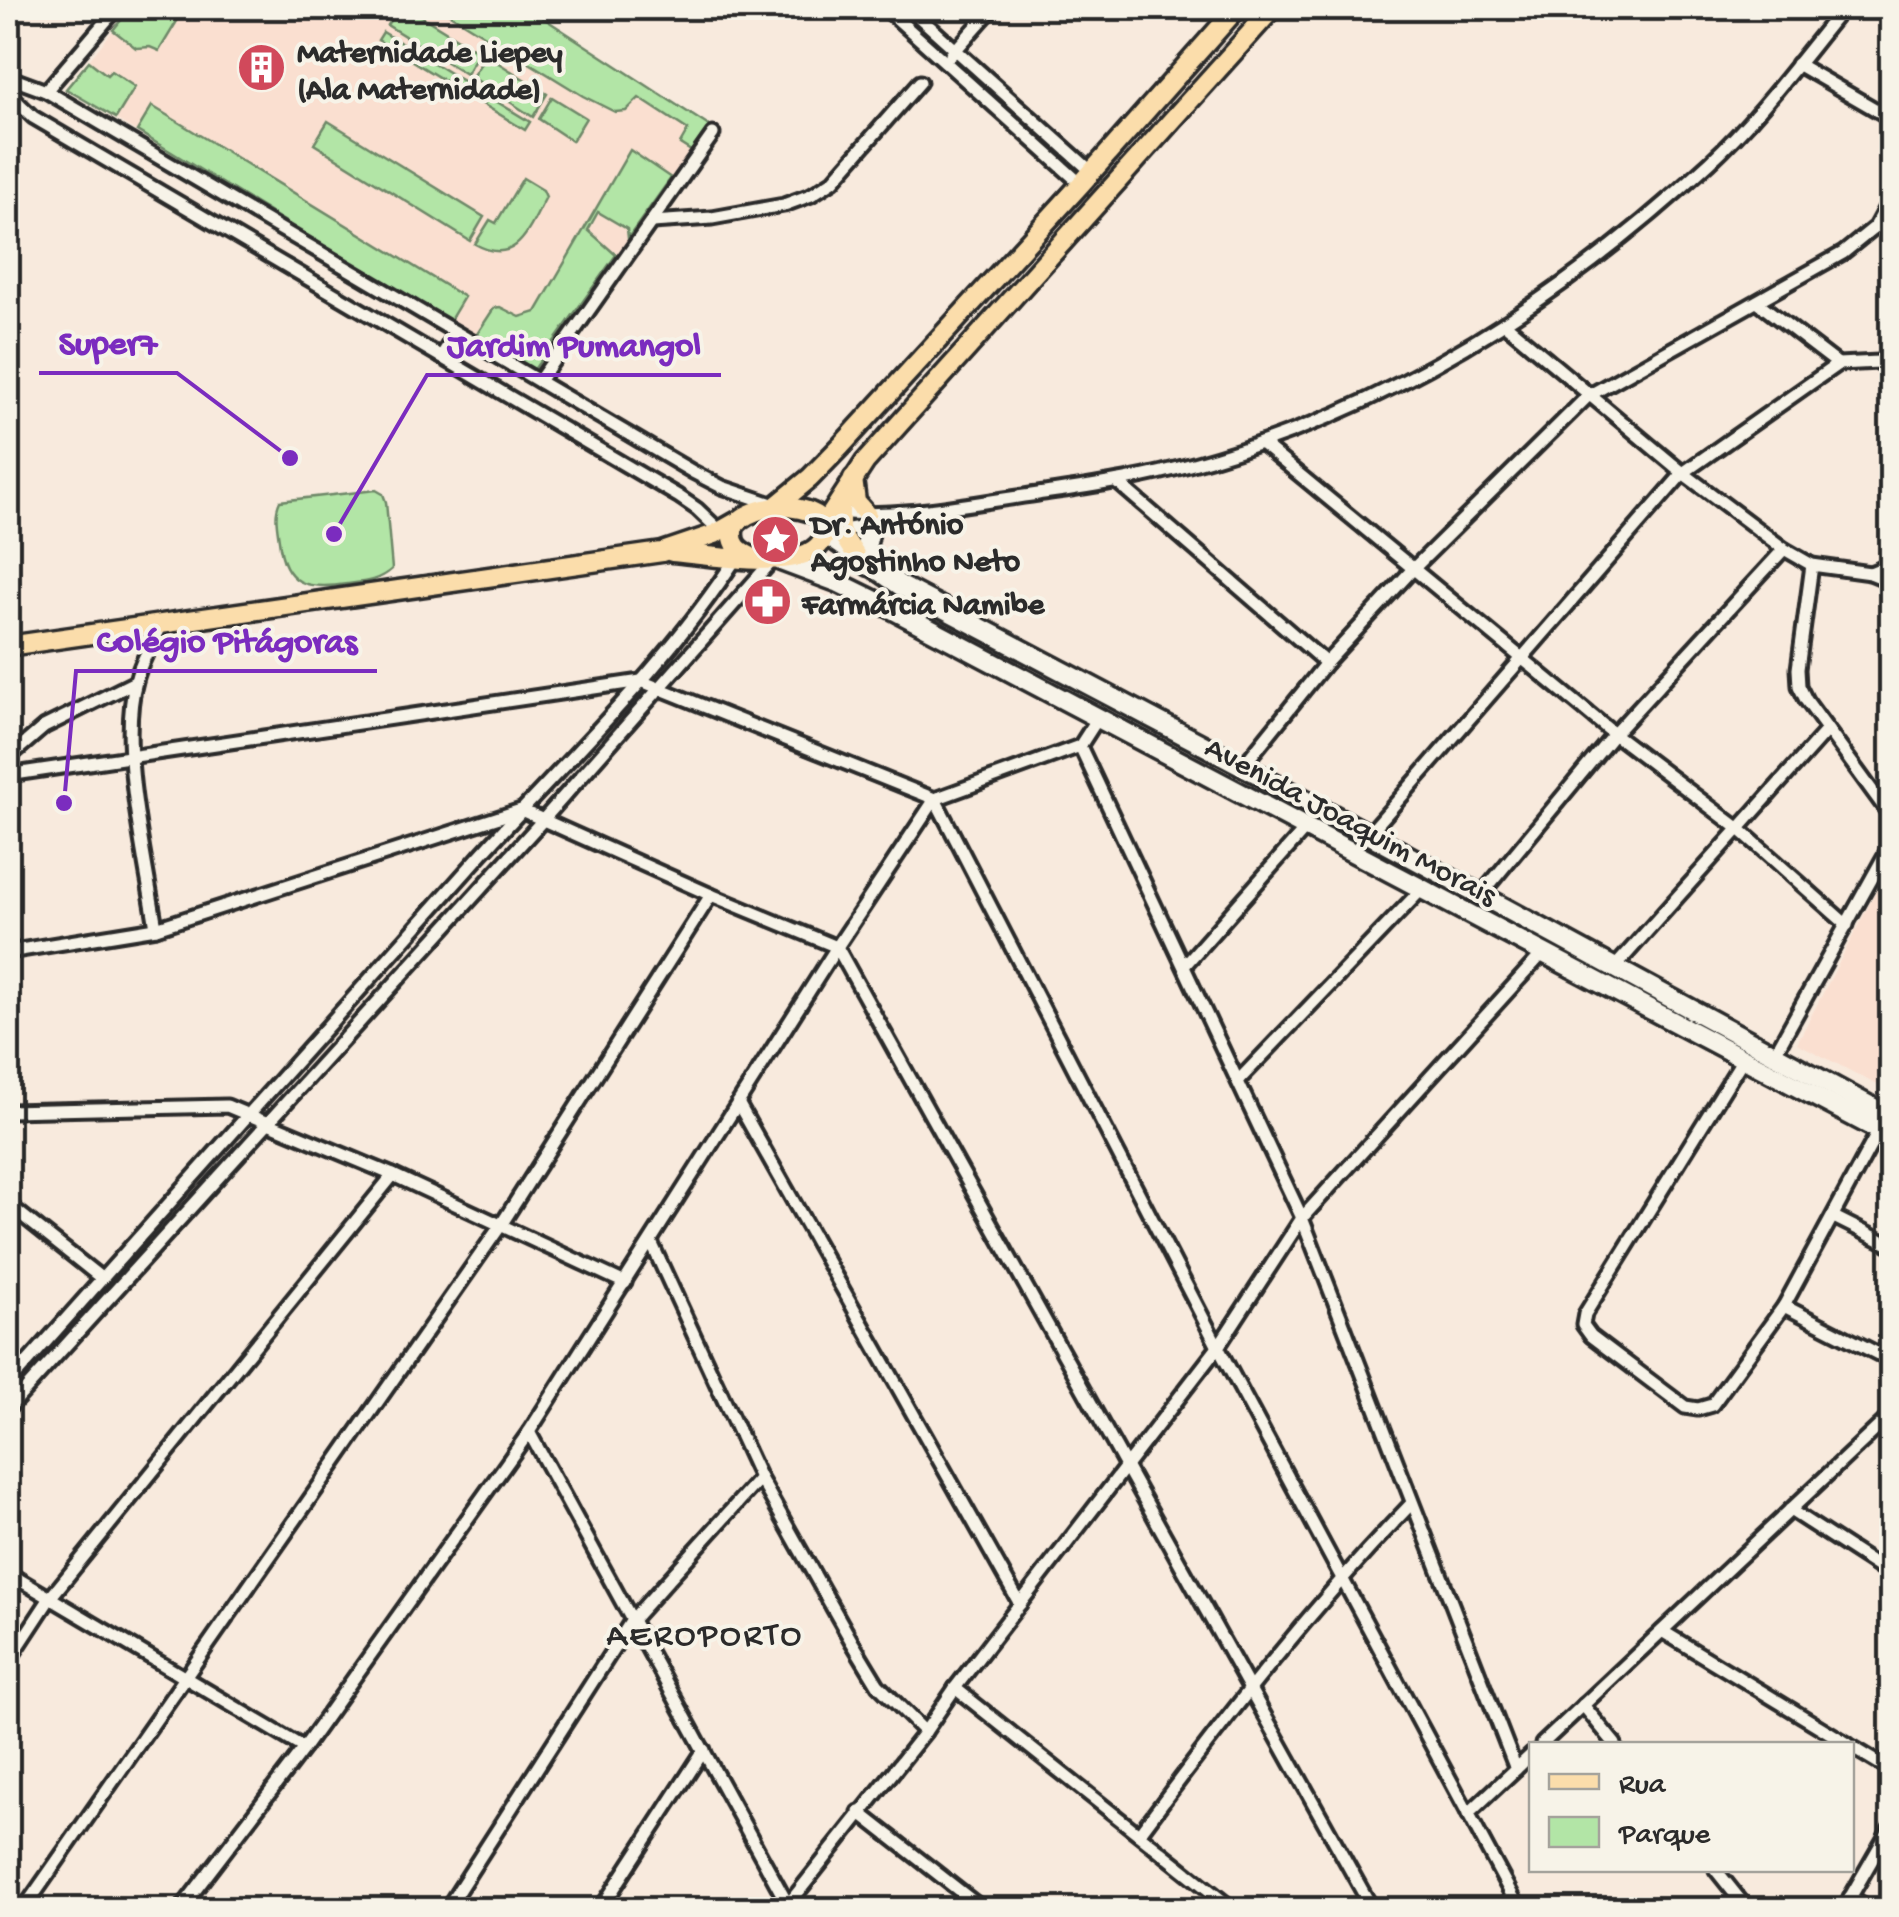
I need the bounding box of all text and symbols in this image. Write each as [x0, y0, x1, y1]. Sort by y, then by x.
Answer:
place label: Maternidade Liepey (Ala Maternidade) [297, 36, 563, 111]
building icon: Maternidade Liepey (Ala Maternidade) [236, 42, 288, 94]
callout: Super7 [39, 308, 177, 373]
callout: Jardim Pumangol [427, 310, 721, 375]
text: Super7 [59, 326, 159, 367]
text: Jardim Pumangol [446, 328, 701, 369]
place label: Dr. António Agostinho Neto [808, 508, 1021, 583]
place icon: Dr. António Agostinho Neto [750, 514, 802, 566]
pharmacy icon: Farmárcia Namibe [741, 576, 793, 628]
place label: Farmárcia Namibe [801, 588, 1046, 626]
callout: Colégio Pitágoras [76, 606, 377, 671]
text: Colégio Pitágoras [97, 624, 359, 665]
street label: Avenida Joaquim Morais [1197, 730, 1503, 917]
district label: AEROPORTO [606, 1617, 804, 1658]
legend [1529, 1742, 1854, 1872]
text: Rua [1619, 1769, 1667, 1804]
text: Parque [1618, 1819, 1711, 1854]

